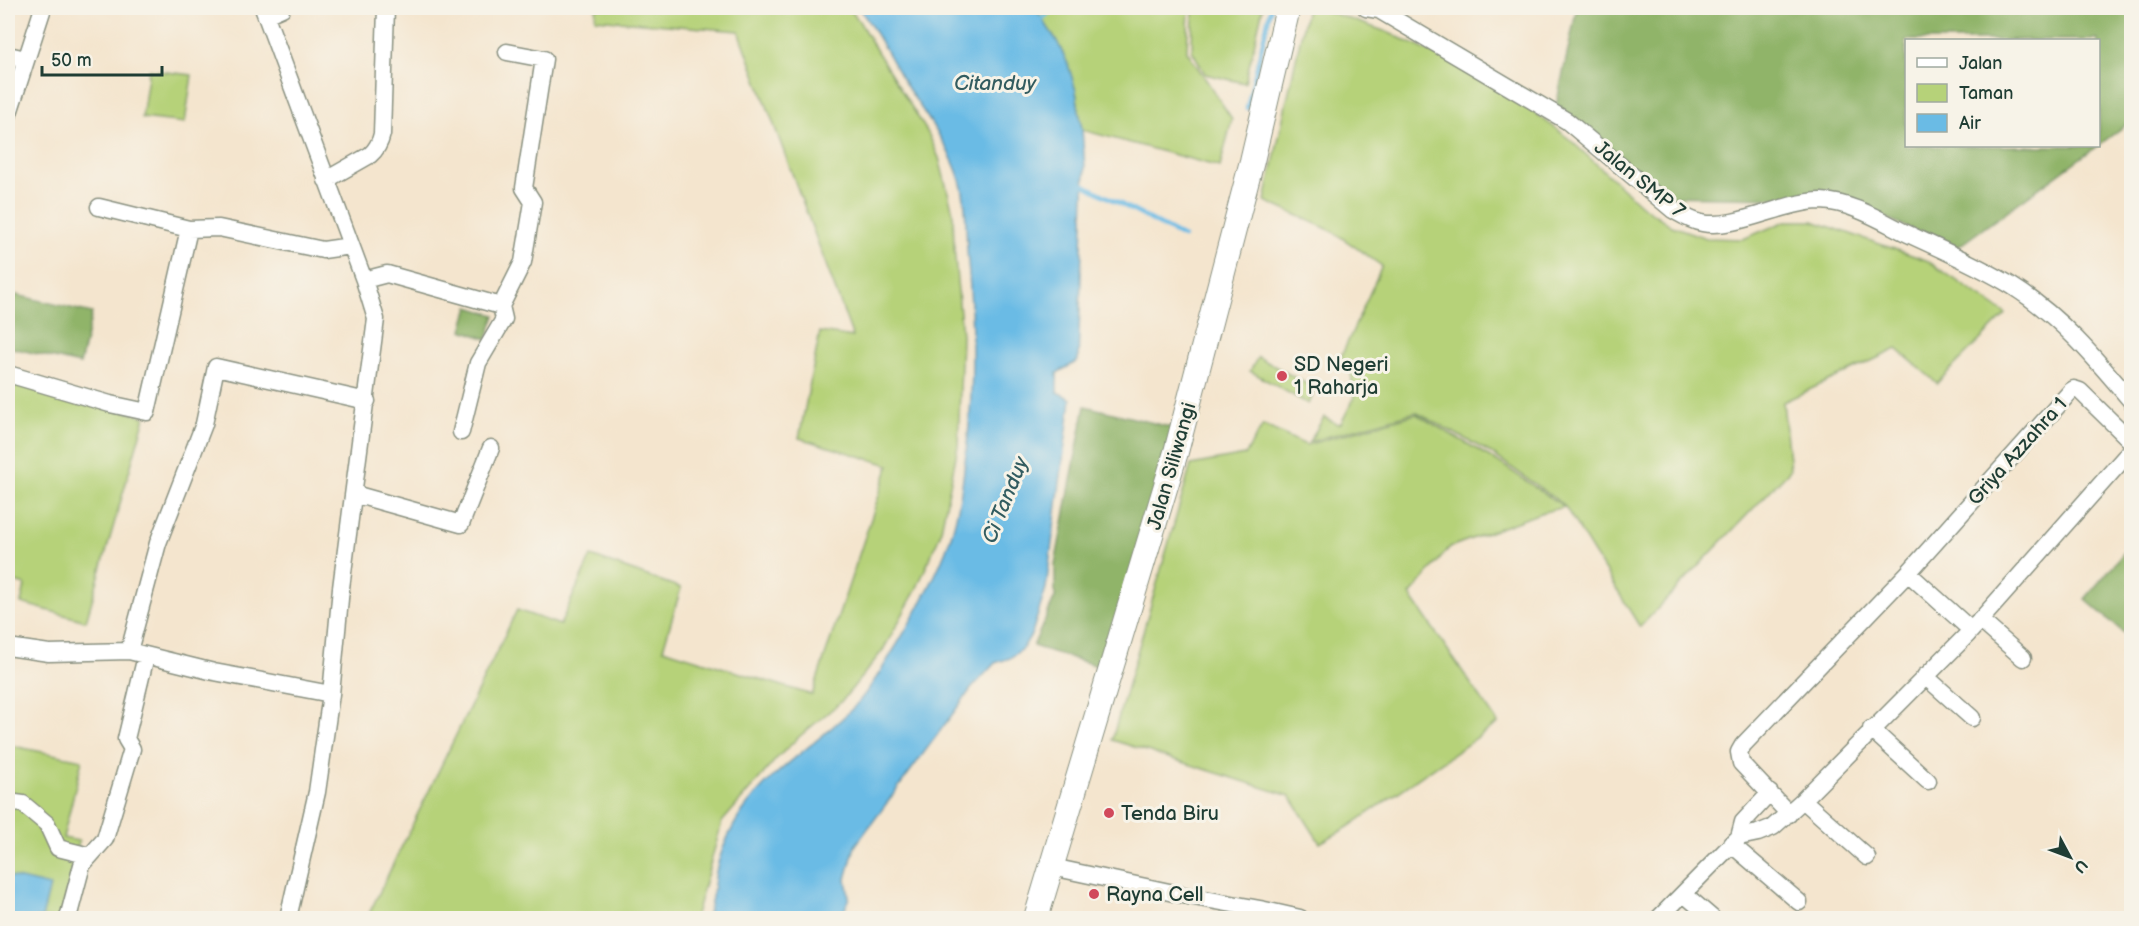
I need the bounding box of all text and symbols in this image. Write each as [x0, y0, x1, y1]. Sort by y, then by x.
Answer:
scale bar [42, 39, 162, 77]
legend [1905, 39, 2100, 147]
text: 50 m [51, 50, 92, 71]
text: Jalan [1959, 53, 2002, 74]
water label: Citanduy [954, 71, 1037, 96]
text: Taman [1959, 83, 2013, 104]
text: Air [1959, 113, 1981, 134]
street label: Jalan SMP 7 [1589, 136, 1690, 224]
place label: SD Negeri 1 Raharja [1294, 353, 1388, 400]
marker: SD Negeri 1 Raharja [1275, 369, 1289, 383]
street label: Griya Azzahra 1 [1963, 393, 2072, 511]
street label: Jalan Siliwangi [1142, 400, 1202, 533]
water label: Ci Tanduy [977, 453, 1034, 547]
place label: Tenda Biru [1121, 802, 1219, 826]
marker: Tenda Biru [1102, 806, 1116, 820]
north arrow [2040, 827, 2100, 887]
text: U [2069, 855, 2091, 876]
place label: Rayna Cell [1106, 883, 1204, 907]
marker: Rayna Cell [1087, 887, 1101, 901]

